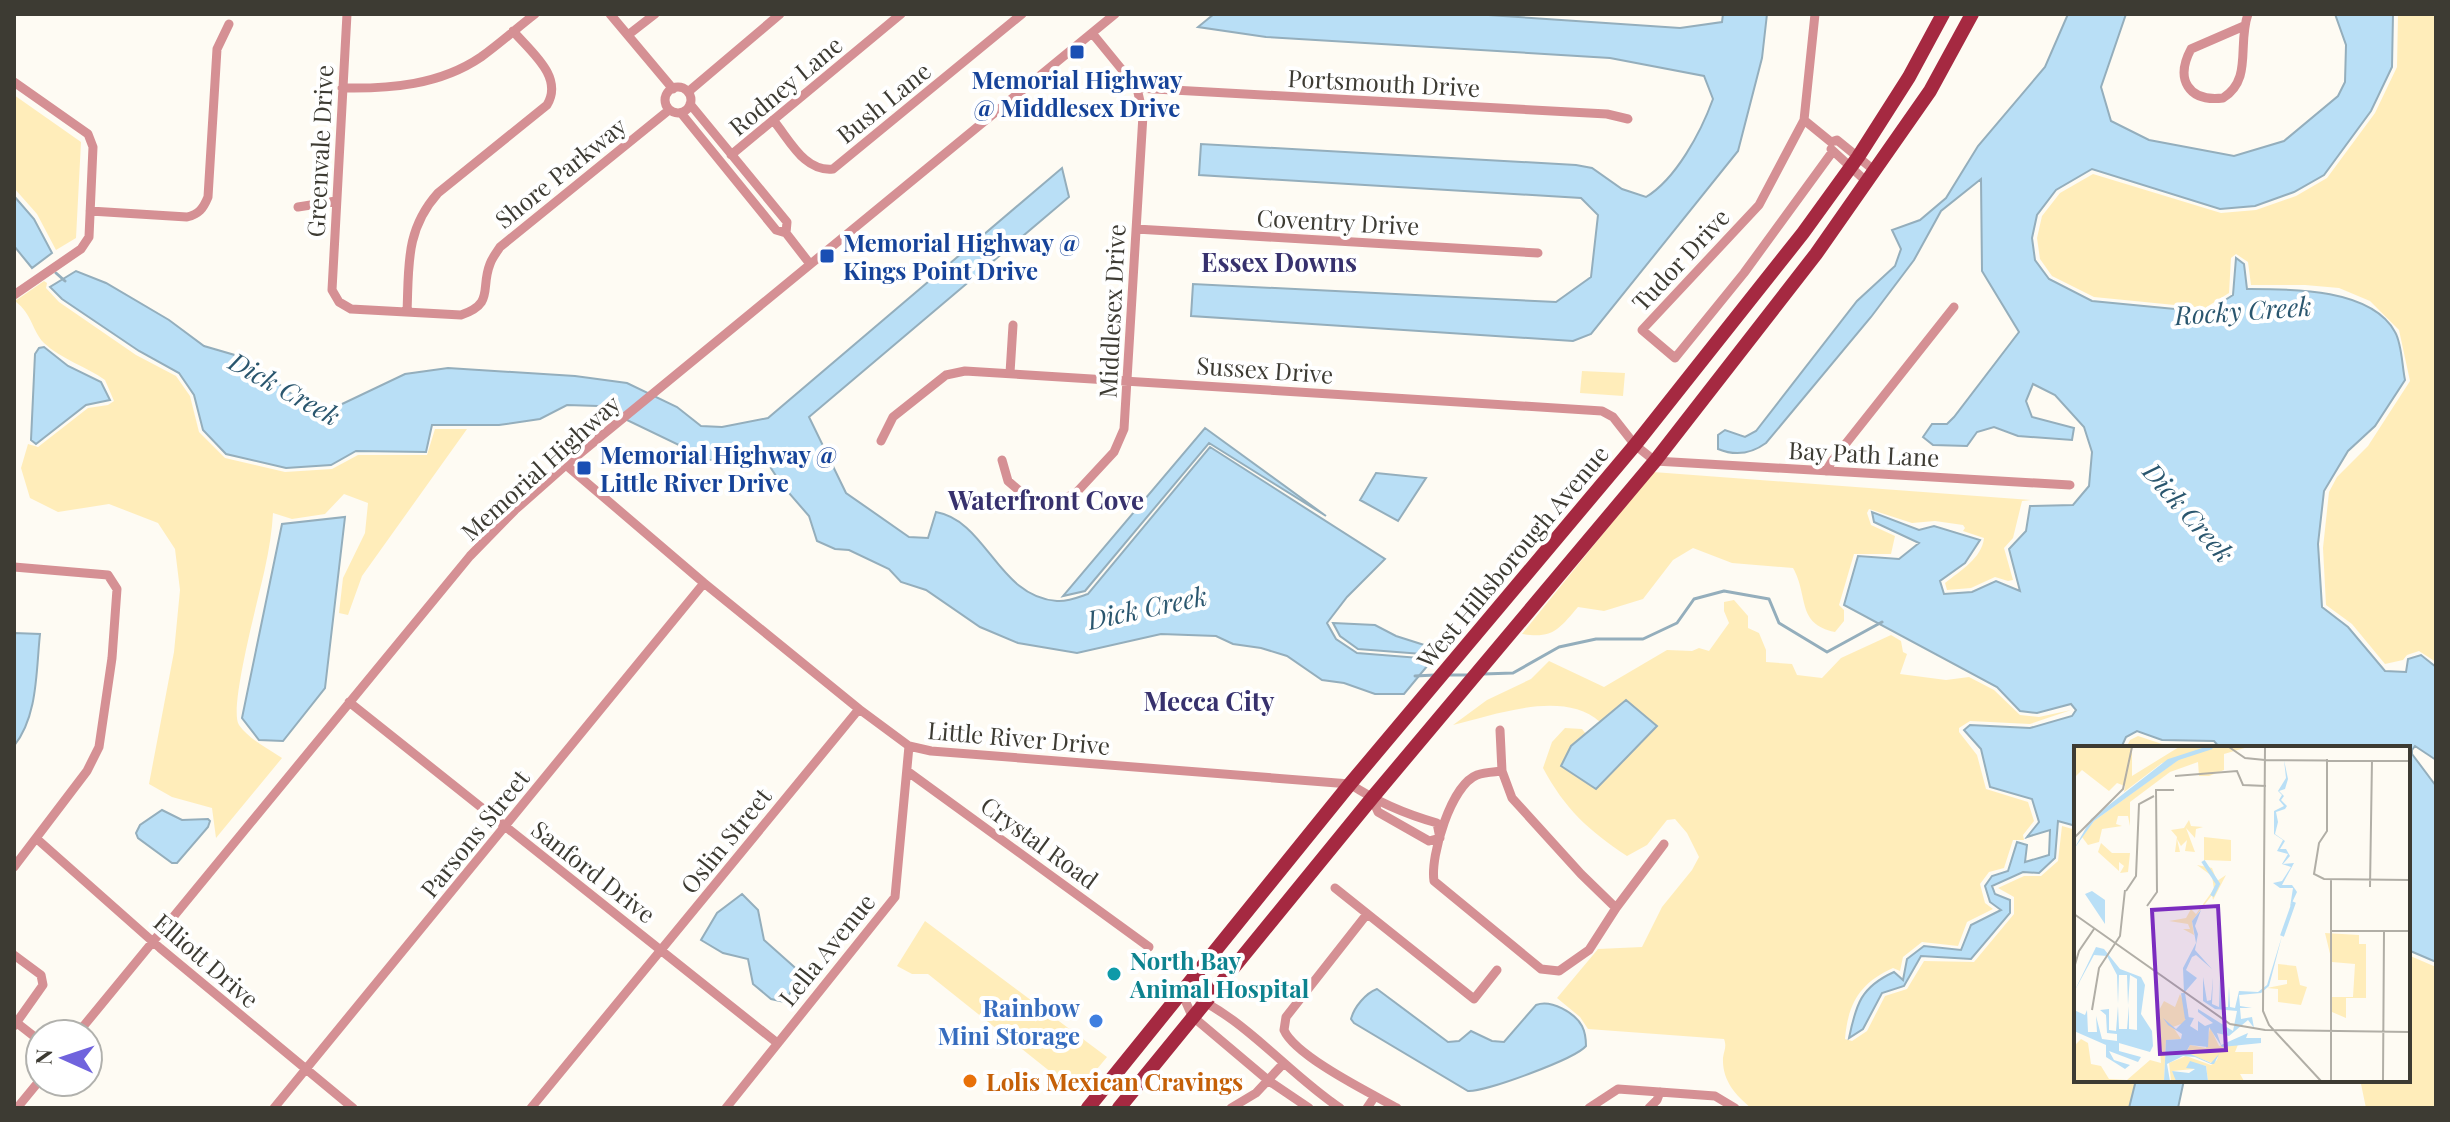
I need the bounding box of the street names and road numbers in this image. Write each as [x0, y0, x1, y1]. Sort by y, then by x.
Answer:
street label: Rodney Lane [722, 28, 848, 142]
street label: Bush Lane [829, 54, 937, 150]
street label: Portsmouth Drive [1287, 61, 1481, 103]
street label: Greenvale Drive [299, 64, 339, 238]
street label: Shore Parkway [488, 109, 632, 235]
street label: Coventry Drive [1256, 201, 1420, 241]
street label: Tudor Drive [1624, 201, 1736, 317]
street label: Middlesex Drive [1090, 223, 1132, 399]
street label: Sussex Drive [1196, 348, 1334, 390]
street label: Memorial Highway [454, 387, 626, 547]
street label: Bay Path Lane [1788, 433, 1940, 473]
street label: West Hillsborough Avenue [1409, 438, 1615, 675]
street label: Little River Drive [926, 713, 1112, 761]
street label: Parsons Street [413, 762, 536, 904]
street label: Oslin Street [673, 780, 778, 899]
street label: Crystal Road [975, 789, 1105, 895]
street label: Sanford Drive [526, 813, 662, 929]
street label: Lella Avenue [771, 886, 881, 1012]
street label: Elliott Drive [148, 906, 266, 1014]

